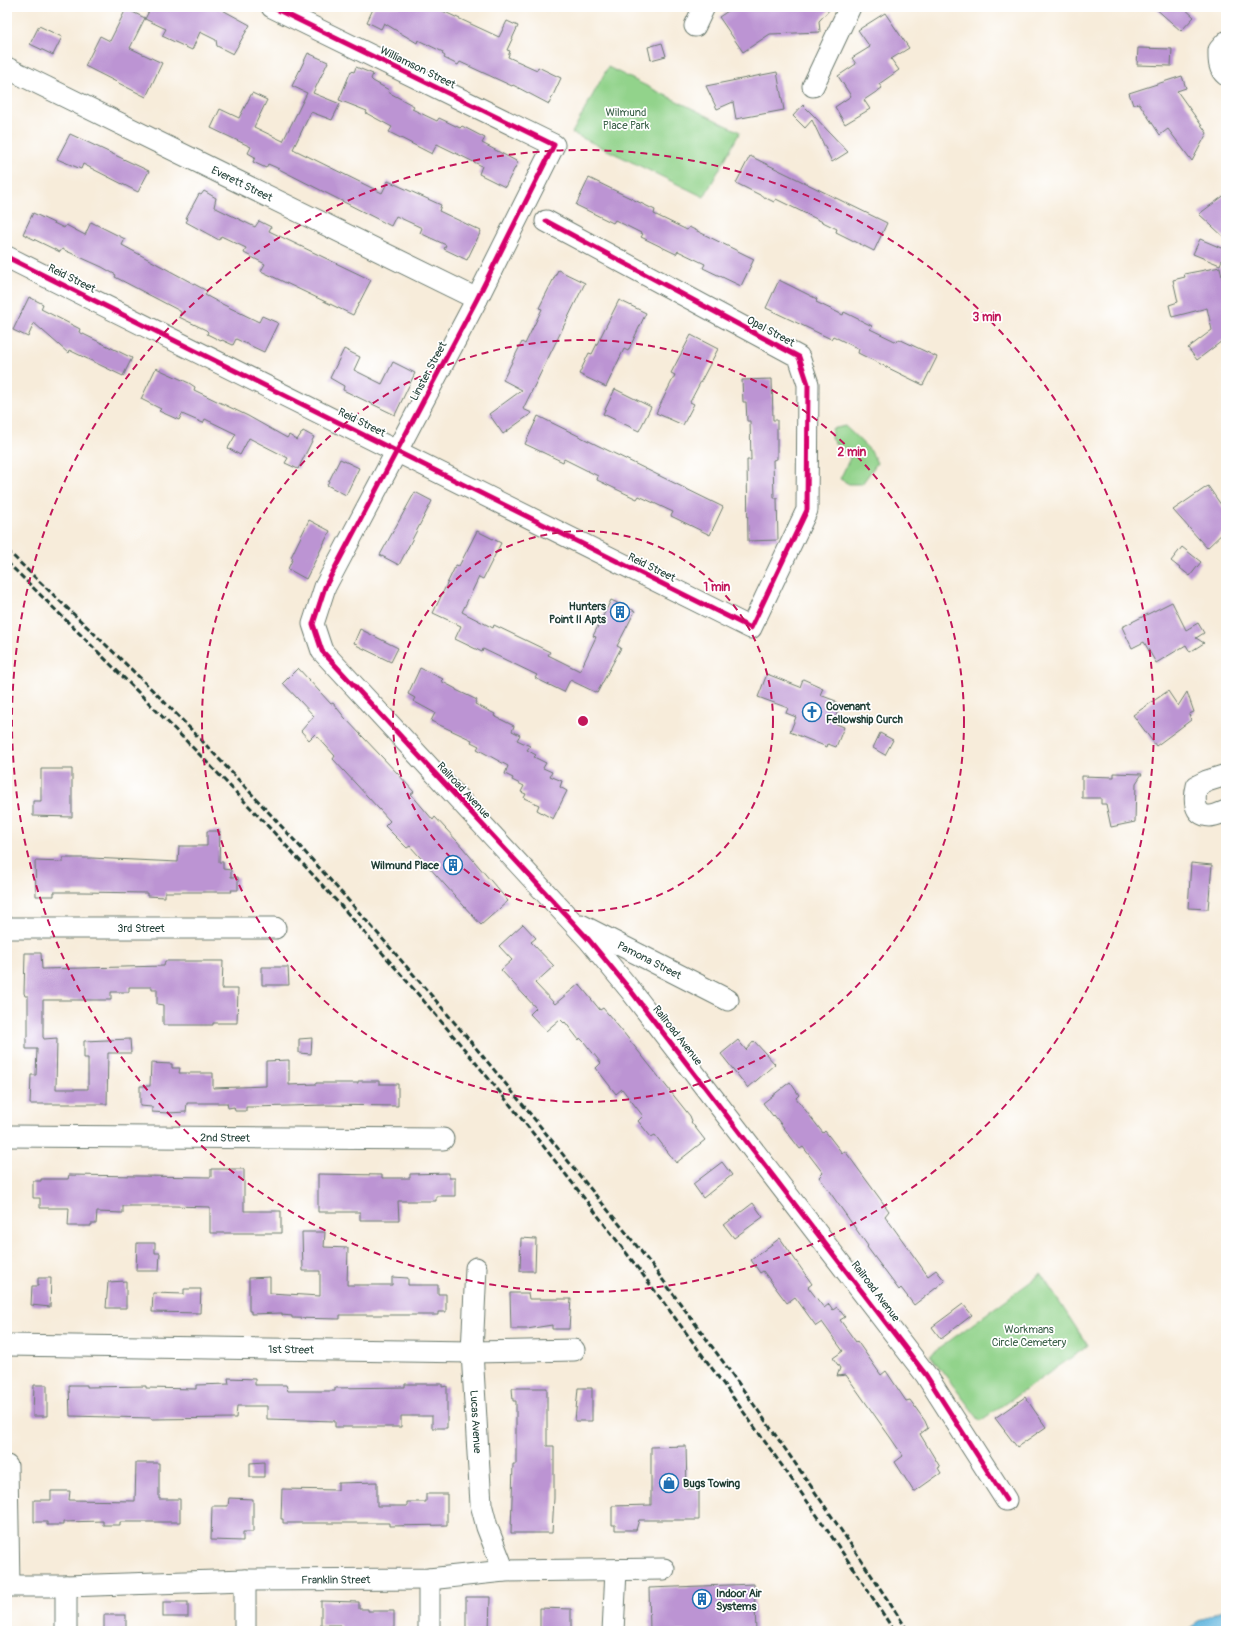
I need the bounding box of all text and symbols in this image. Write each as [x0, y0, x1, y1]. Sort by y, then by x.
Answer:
street label: Williamson Street [378, 44, 458, 92]
park label: Wilmund Place Park [603, 106, 650, 132]
street label: Everett Street [209, 164, 275, 205]
street label: Reid Street [46, 261, 98, 296]
text: 3 min [973, 310, 1002, 325]
street label: Opal Street [745, 313, 797, 350]
street label: Linster Street [407, 339, 450, 403]
street label: Reid Street [336, 405, 388, 440]
text: 2 min [838, 445, 867, 460]
street label: Reid Street [626, 550, 678, 585]
text: 1 min [704, 580, 731, 595]
place label: Hunters Point II Apts [549, 600, 606, 626]
building icon: Hunters Point II Apts [609, 601, 631, 623]
place label: Covenant Fellowship Curch [826, 700, 903, 726]
church icon: Covenant Fellowship Curch [801, 701, 823, 723]
centre of rings [576, 714, 590, 728]
street label: Railroad Avenue [434, 759, 493, 822]
building icon: Wilmund Place [442, 854, 464, 876]
place label: Wilmund Place [371, 859, 440, 872]
street label: 3rd Street [117, 922, 165, 935]
street label: Pamona Street [615, 939, 684, 982]
street label: Railroad Avenue [650, 1003, 705, 1068]
street label: 2nd Street [200, 1131, 251, 1145]
street label: Railroad Avenue [849, 1258, 903, 1325]
park label: Workmans Circle Cemetery [992, 1323, 1067, 1349]
street label: 1st Street [268, 1343, 315, 1357]
street label: Lucas Avenue [467, 1390, 484, 1455]
shop icon: Bugs Towing [658, 1472, 680, 1494]
place label: Bugs Towing [683, 1477, 741, 1490]
street label: Franklin Street [301, 1573, 371, 1587]
place label: Indoor Air Systems [716, 1587, 763, 1613]
building icon: Indoor Air Systems [691, 1588, 713, 1610]

